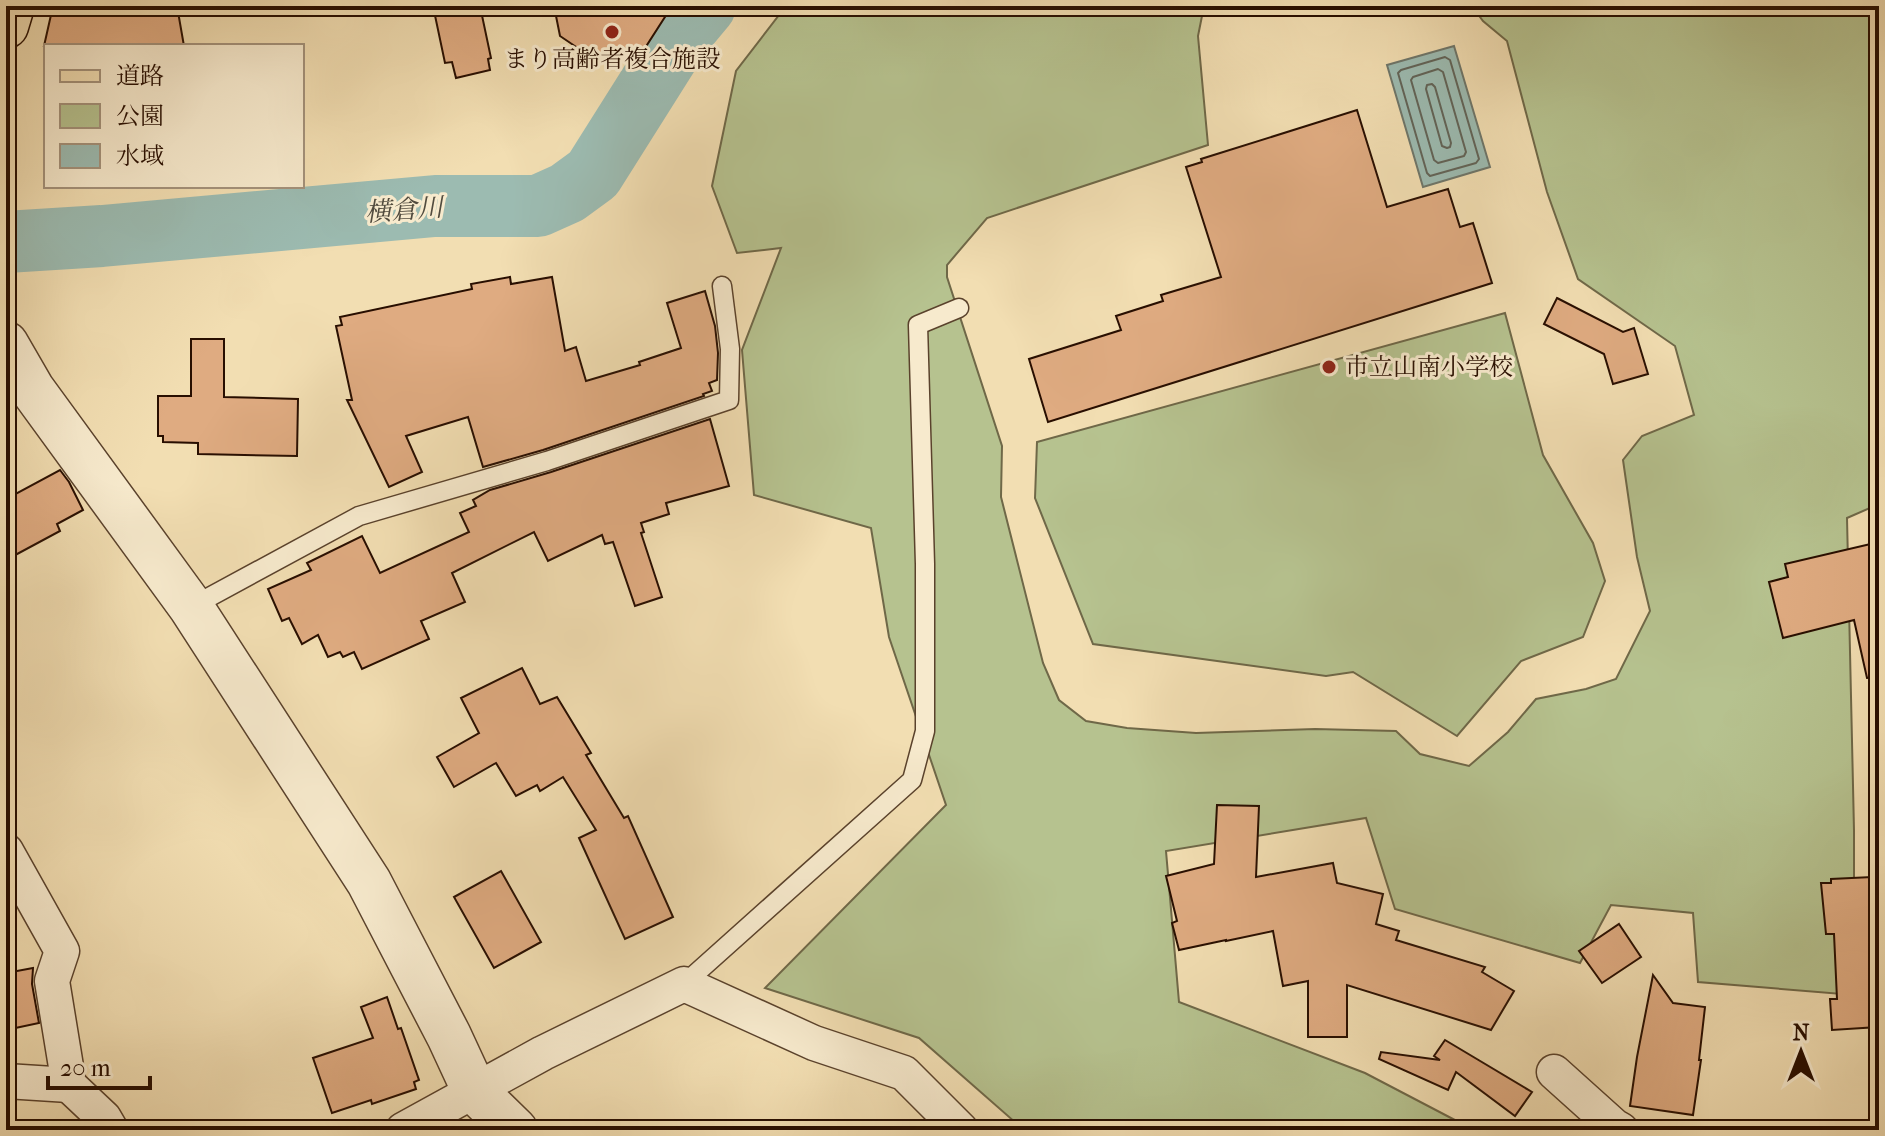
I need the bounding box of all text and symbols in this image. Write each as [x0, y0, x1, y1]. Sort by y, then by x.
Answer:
marker: まり高齢者複合施設 [603, 23, 621, 41]
legend [44, 44, 304, 188]
place label: まり高齢者複合施設 [504, 45, 720, 73]
text: 道路 [116, 62, 164, 90]
text: 公園 [116, 102, 164, 130]
text: 水域 [116, 142, 164, 170]
water label: 横倉川 [364, 192, 447, 228]
place label: 市立山南小学校 [1345, 353, 1513, 381]
marker: 市立山南小学校 [1320, 358, 1338, 376]
north arrow [1761, 1012, 1841, 1092]
text: N [1793, 1020, 1810, 1046]
scale bar [48, 1040, 150, 1090]
text: 20 m [60, 1054, 111, 1082]

